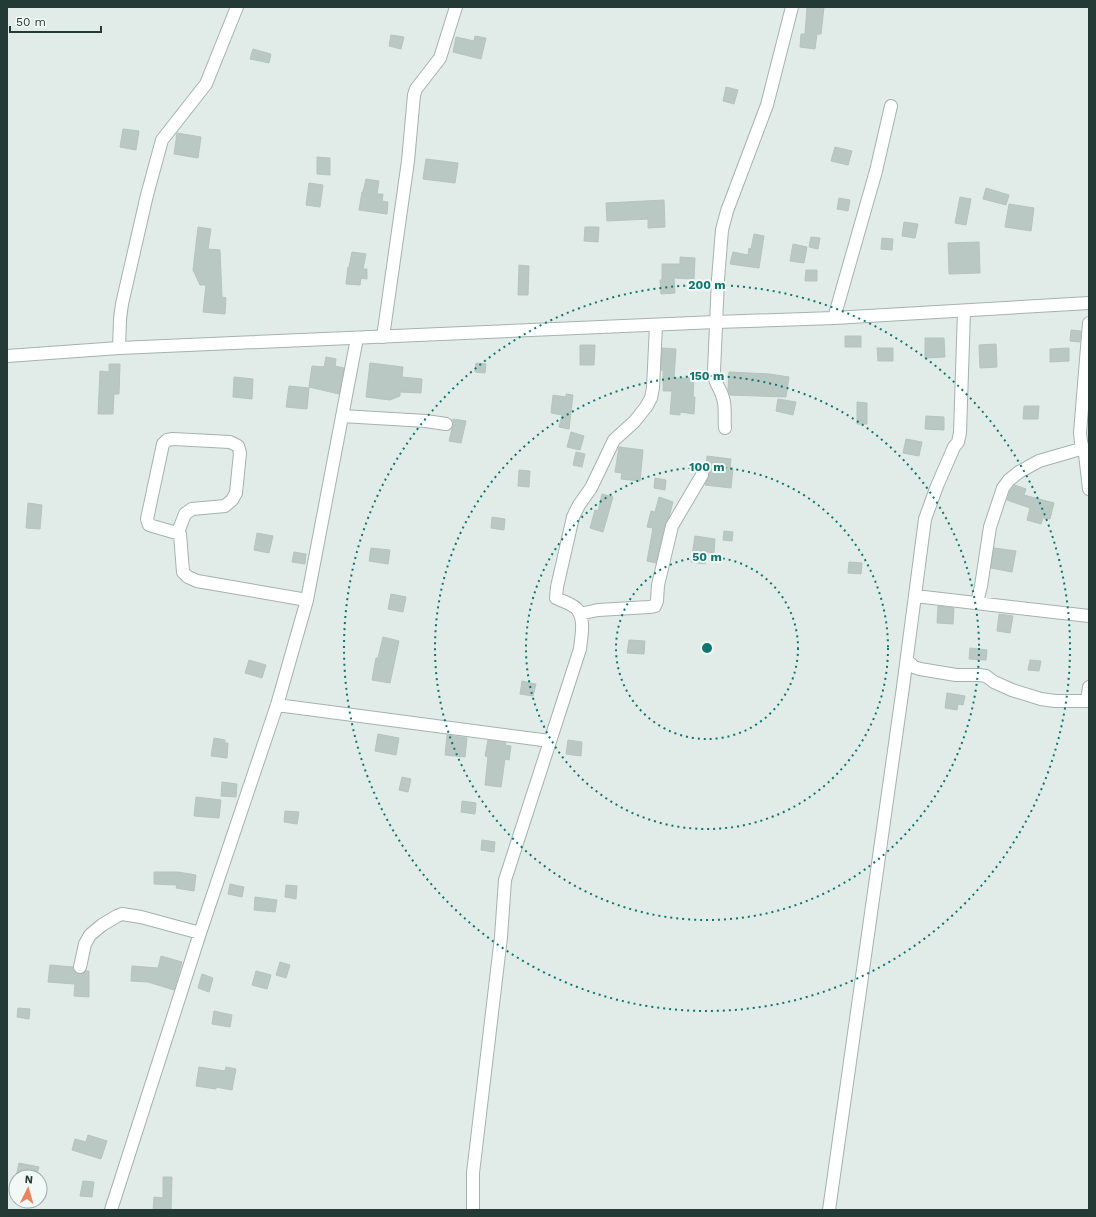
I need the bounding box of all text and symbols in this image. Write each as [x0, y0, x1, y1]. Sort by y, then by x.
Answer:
scale bar [10, 8, 101, 34]
text: 50 m [16, 15, 46, 29]
text: 200 m [688, 278, 726, 292]
text: 150 m [690, 369, 724, 383]
text: 100 m [689, 460, 725, 474]
text: 50 m [692, 550, 722, 564]
centre of rings [700, 641, 714, 655]
north arrow [8, 1169, 48, 1209]
text: N [24, 1173, 33, 1186]

